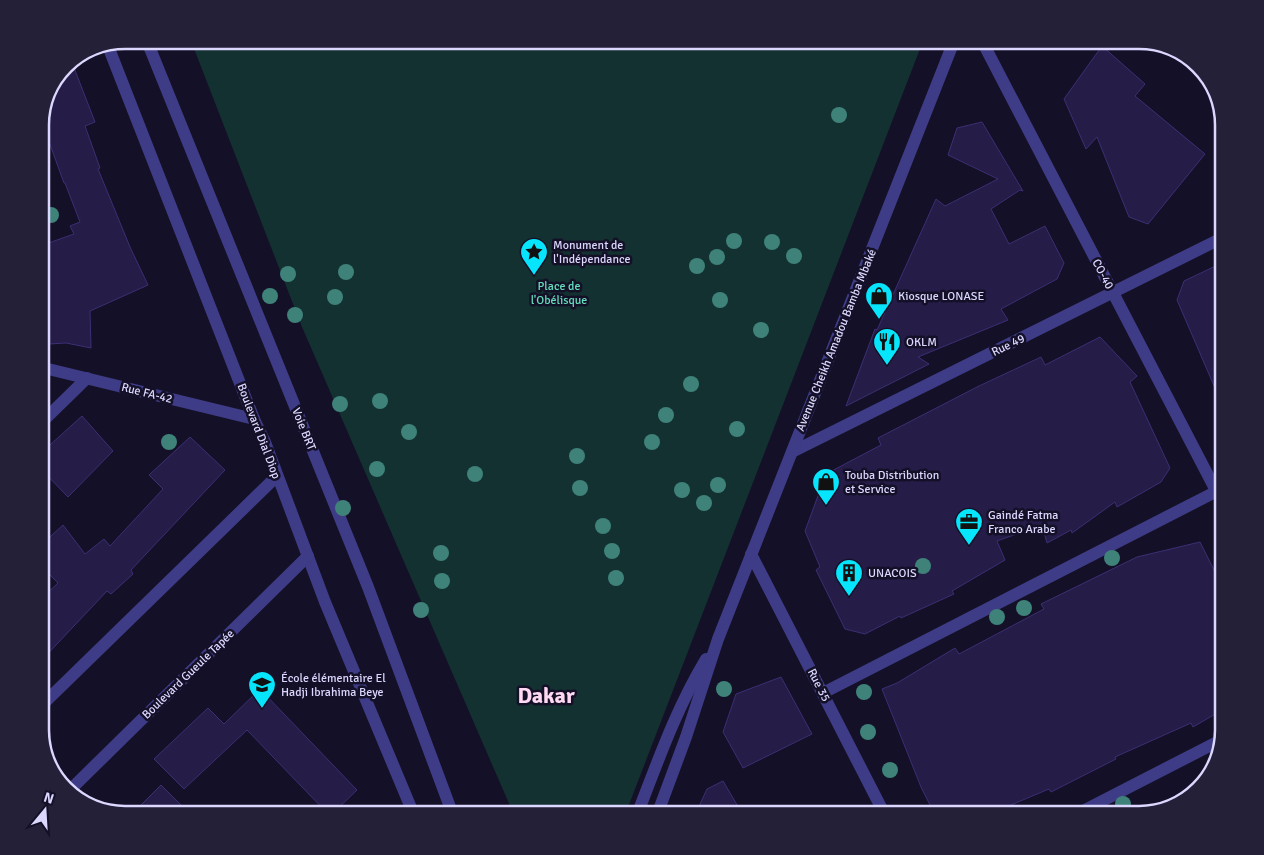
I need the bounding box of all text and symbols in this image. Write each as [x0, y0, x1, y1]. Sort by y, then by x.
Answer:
place icon: Monument de l'Indépendance [519, 237, 549, 276]
place label: Monument de l'Indépendance [553, 238, 631, 267]
street label: Avenue Cheikh Amadou Bamba Mbaké [793, 247, 880, 433]
street label: CO-40 [1088, 256, 1117, 292]
park label: Place de l'Obélisque [531, 279, 587, 308]
shop icon: Kiosque LONASE [864, 281, 894, 320]
place label: Kiosque LONASE [898, 289, 984, 304]
restaurant icon: OKLM [872, 327, 902, 366]
street label: Rue 49 [989, 331, 1027, 360]
place label: OKLM [906, 335, 937, 350]
street label: Rue FA-42 [120, 380, 174, 407]
street label: Boulevard Dial Diop [233, 381, 284, 481]
street label: Voie BRT [288, 406, 319, 453]
shop icon: Touba Distribution et Service [811, 467, 841, 506]
place label: Touba Distribution et Service [845, 468, 939, 497]
office icon: Gaindé Fatma Franco Arabe [954, 507, 984, 546]
place label: Gaindé Fatma Franco Arabe [988, 508, 1058, 537]
building icon: UNACOIS [834, 558, 864, 597]
place label: UNACOIS [868, 566, 917, 581]
street label: Boulevard Gueule Tapée [139, 626, 238, 722]
street label: Rue 35 [804, 666, 833, 704]
school or university icon: École élémentaire El Hadji Ibrahima Beye [247, 670, 277, 709]
place label: École élémentaire El Hadji Ibrahima Beye [281, 671, 386, 700]
district label: Dakar [517, 682, 575, 709]
north arrow [20, 785, 70, 835]
text: N [42, 789, 56, 808]

